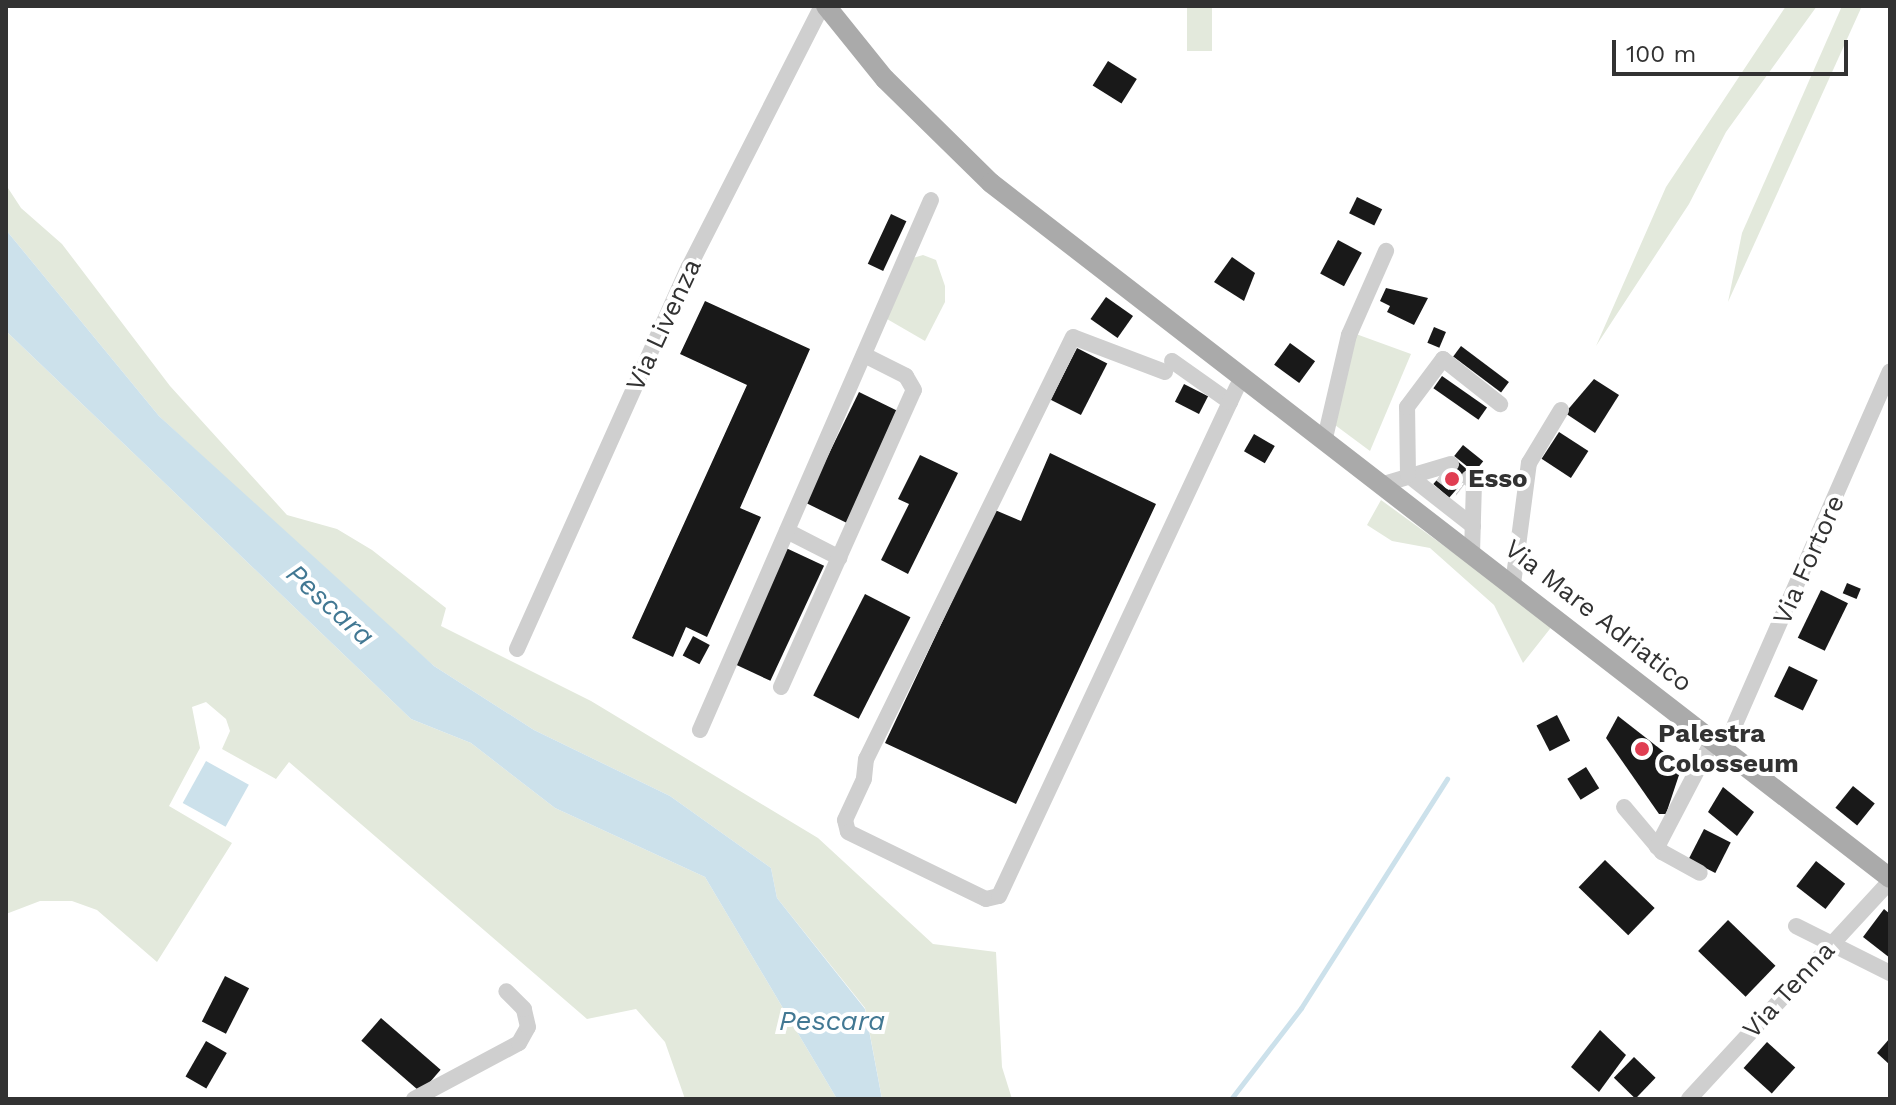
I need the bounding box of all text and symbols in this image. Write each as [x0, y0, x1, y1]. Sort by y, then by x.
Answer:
scale bar [1616, 24, 1852, 74]
text: 100 m [1626, 40, 1696, 68]
street label: Via Livenza [620, 254, 708, 396]
place label: Esso [1468, 463, 1528, 495]
marker: Esso [1443, 470, 1461, 488]
street label: Via Fortore [1767, 490, 1851, 630]
street label: Via Mare Adriatico [1497, 533, 1699, 699]
water label: Pescara [279, 557, 381, 653]
place label: Palestra Colosseum [1658, 718, 1799, 780]
marker: Palestra Colosseum [1633, 740, 1651, 758]
street label: Via Tenna [1736, 935, 1842, 1045]
water label: Pescara [779, 1004, 885, 1038]

